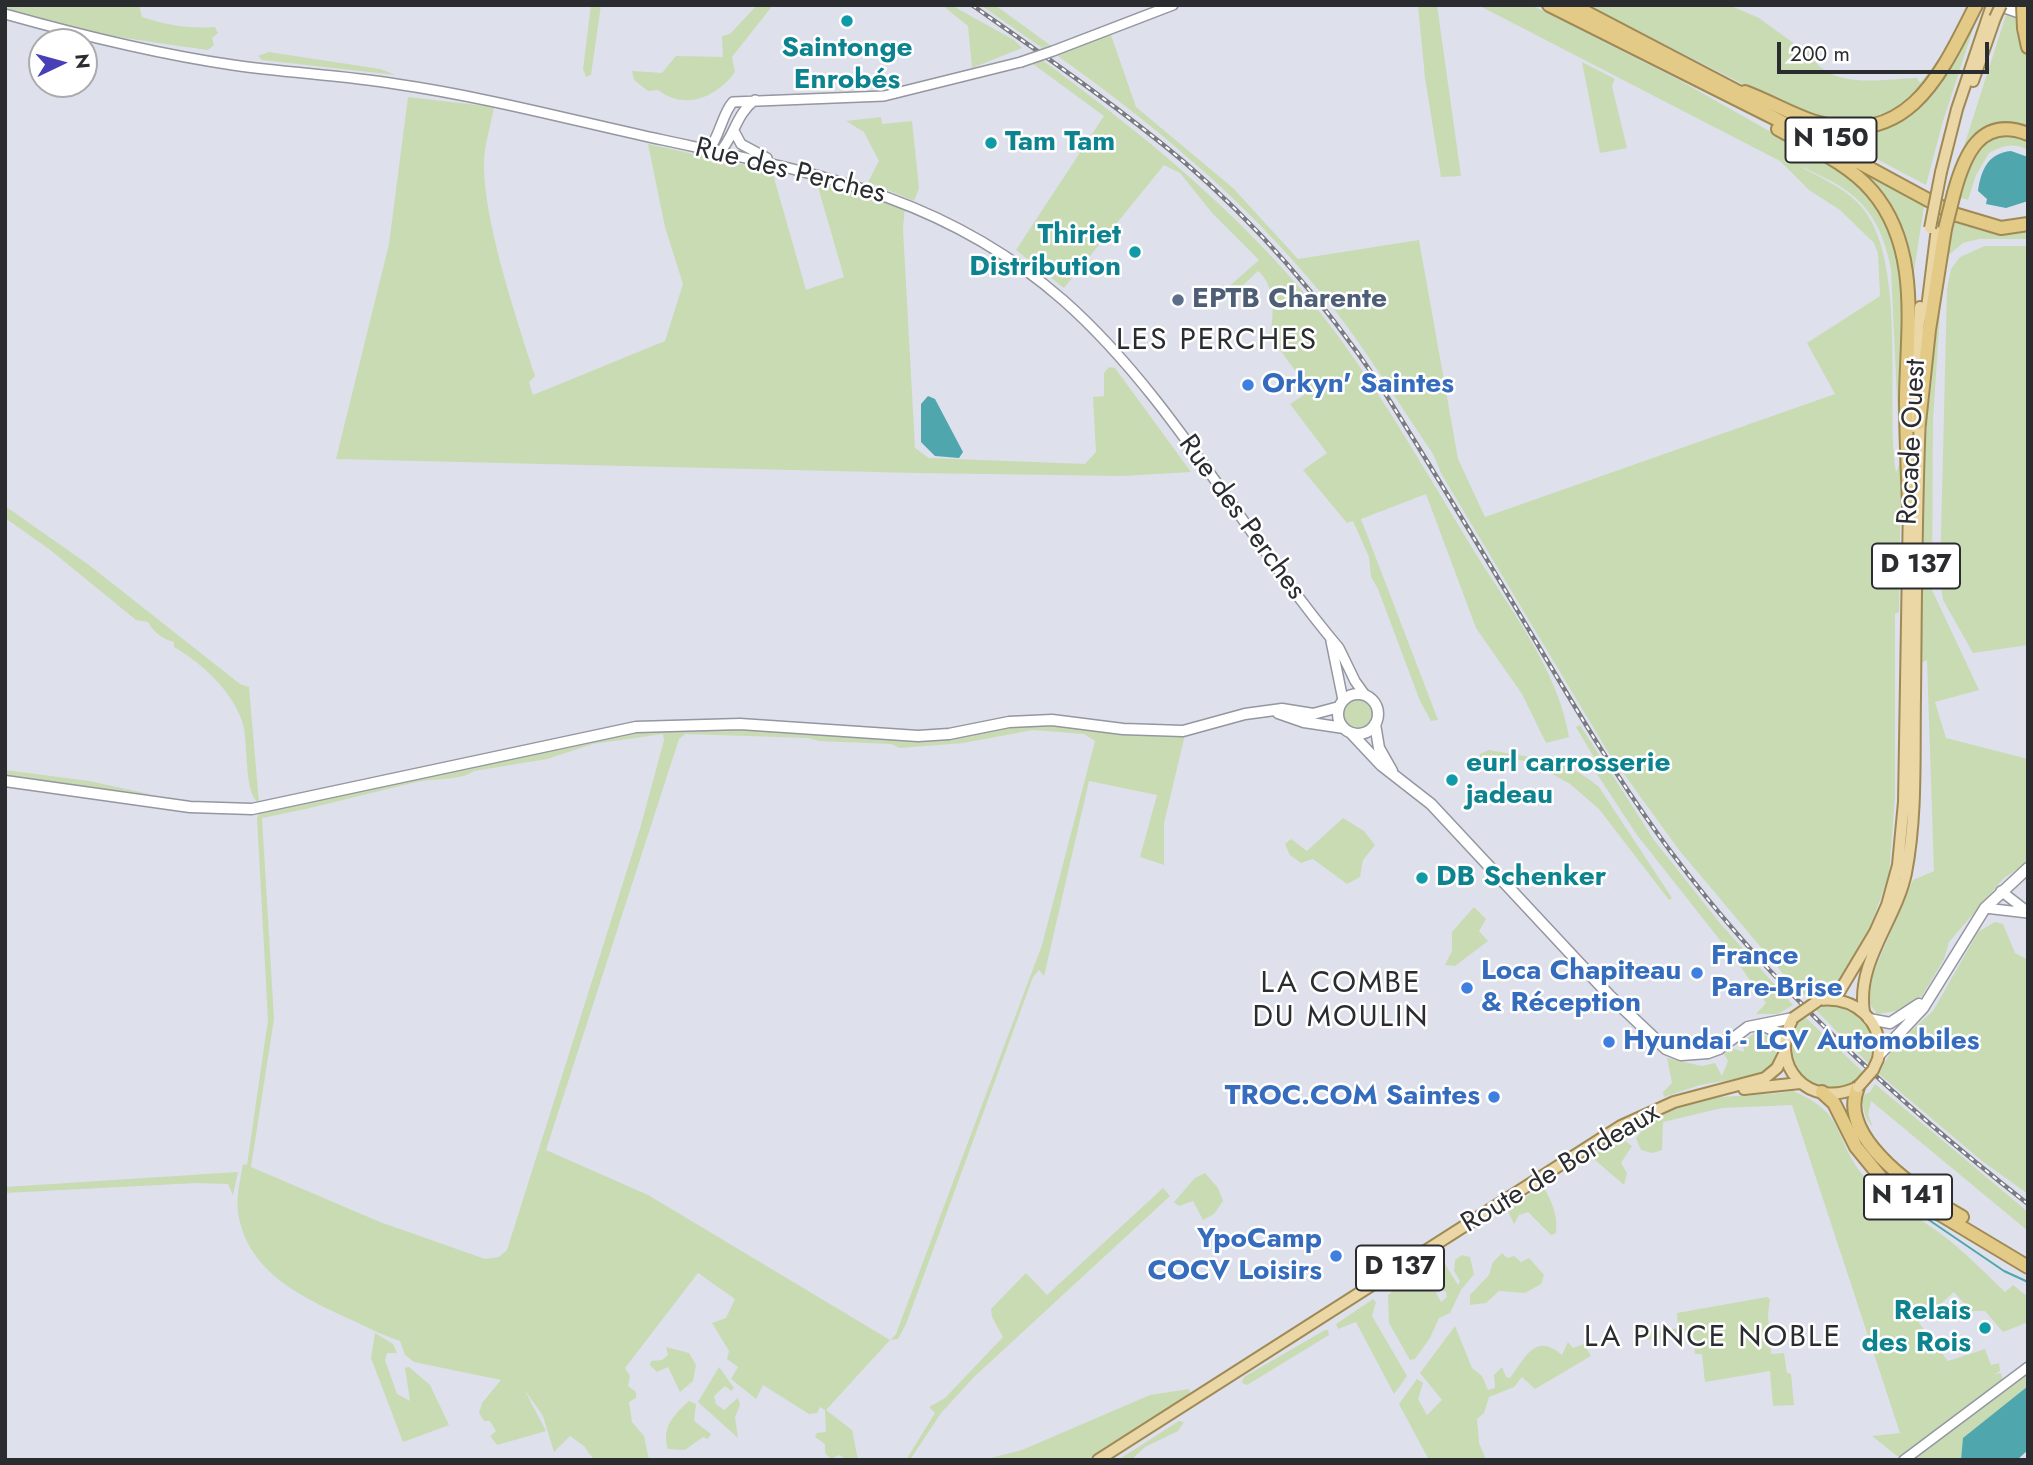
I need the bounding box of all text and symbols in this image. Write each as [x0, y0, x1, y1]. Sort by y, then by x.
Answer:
marker: Saintonge Enrobés [839, 13, 855, 29]
north arrow [28, 28, 98, 98]
scale bar [1781, 28, 1993, 72]
place label: Saintonge Enrobés [781, 32, 913, 98]
text: 200 m [1790, 39, 1850, 69]
text: N [68, 53, 97, 70]
road number: N 150 [1786, 118, 1876, 162]
place label: Tam Tam [1005, 126, 1115, 160]
street label: Rue des Perches [691, 132, 889, 212]
marker: Tam Tam [983, 135, 999, 151]
place label: Thiriet Distribution [969, 219, 1121, 285]
marker: Thiriet Distribution [1127, 244, 1143, 260]
place label: EPTB Charente [1192, 283, 1387, 317]
marker: EPTB Charente [1170, 292, 1186, 308]
district label: LES PERCHES [1117, 324, 1317, 360]
street label: Rocade Ouest [1892, 358, 1934, 526]
place label: Orkyn' Saintes [1262, 368, 1454, 402]
marker: Orkyn' Saintes [1240, 377, 1256, 393]
street label: Rue des Perches [1170, 429, 1312, 607]
road number: D 137 [1872, 544, 1960, 588]
place label: eurl carrosserie jadeau [1466, 747, 1671, 813]
marker: eurl carrosserie jadeau [1444, 772, 1460, 788]
place label: DB Schenker [1436, 861, 1606, 895]
marker: DB Schenker [1414, 870, 1430, 886]
place label: France Pare-Brise [1711, 940, 1843, 1006]
place label: Loca Chapiteau & Réception [1481, 955, 1681, 1021]
marker: France Pare-Brise [1689, 965, 1705, 981]
district label: LA COMBE DU MOULIN [1254, 967, 1428, 1038]
marker: Loca Chapiteau & Réception [1459, 980, 1475, 996]
place label: Hyundai - LCV Automobiles [1623, 1025, 1979, 1059]
marker: Hyundai - LCV Automobiles [1601, 1034, 1617, 1050]
place label: TROC.COM Saintes [1225, 1080, 1480, 1114]
marker: TROC.COM Saintes [1486, 1089, 1502, 1105]
street label: Route de Bordeaux [1456, 1097, 1666, 1241]
road number: N 141 [1864, 1174, 1952, 1220]
place label: YpoCamp COCV Loisirs [1147, 1223, 1322, 1289]
road number: D 137 [1356, 1246, 1444, 1290]
marker: YpoCamp COCV Loisirs [1328, 1248, 1344, 1264]
place label: Relais des Rois [1861, 1295, 1971, 1361]
marker: Relais des Rois [1977, 1320, 1993, 1336]
district label: LA PINCE NOBLE [1586, 1321, 1840, 1357]

